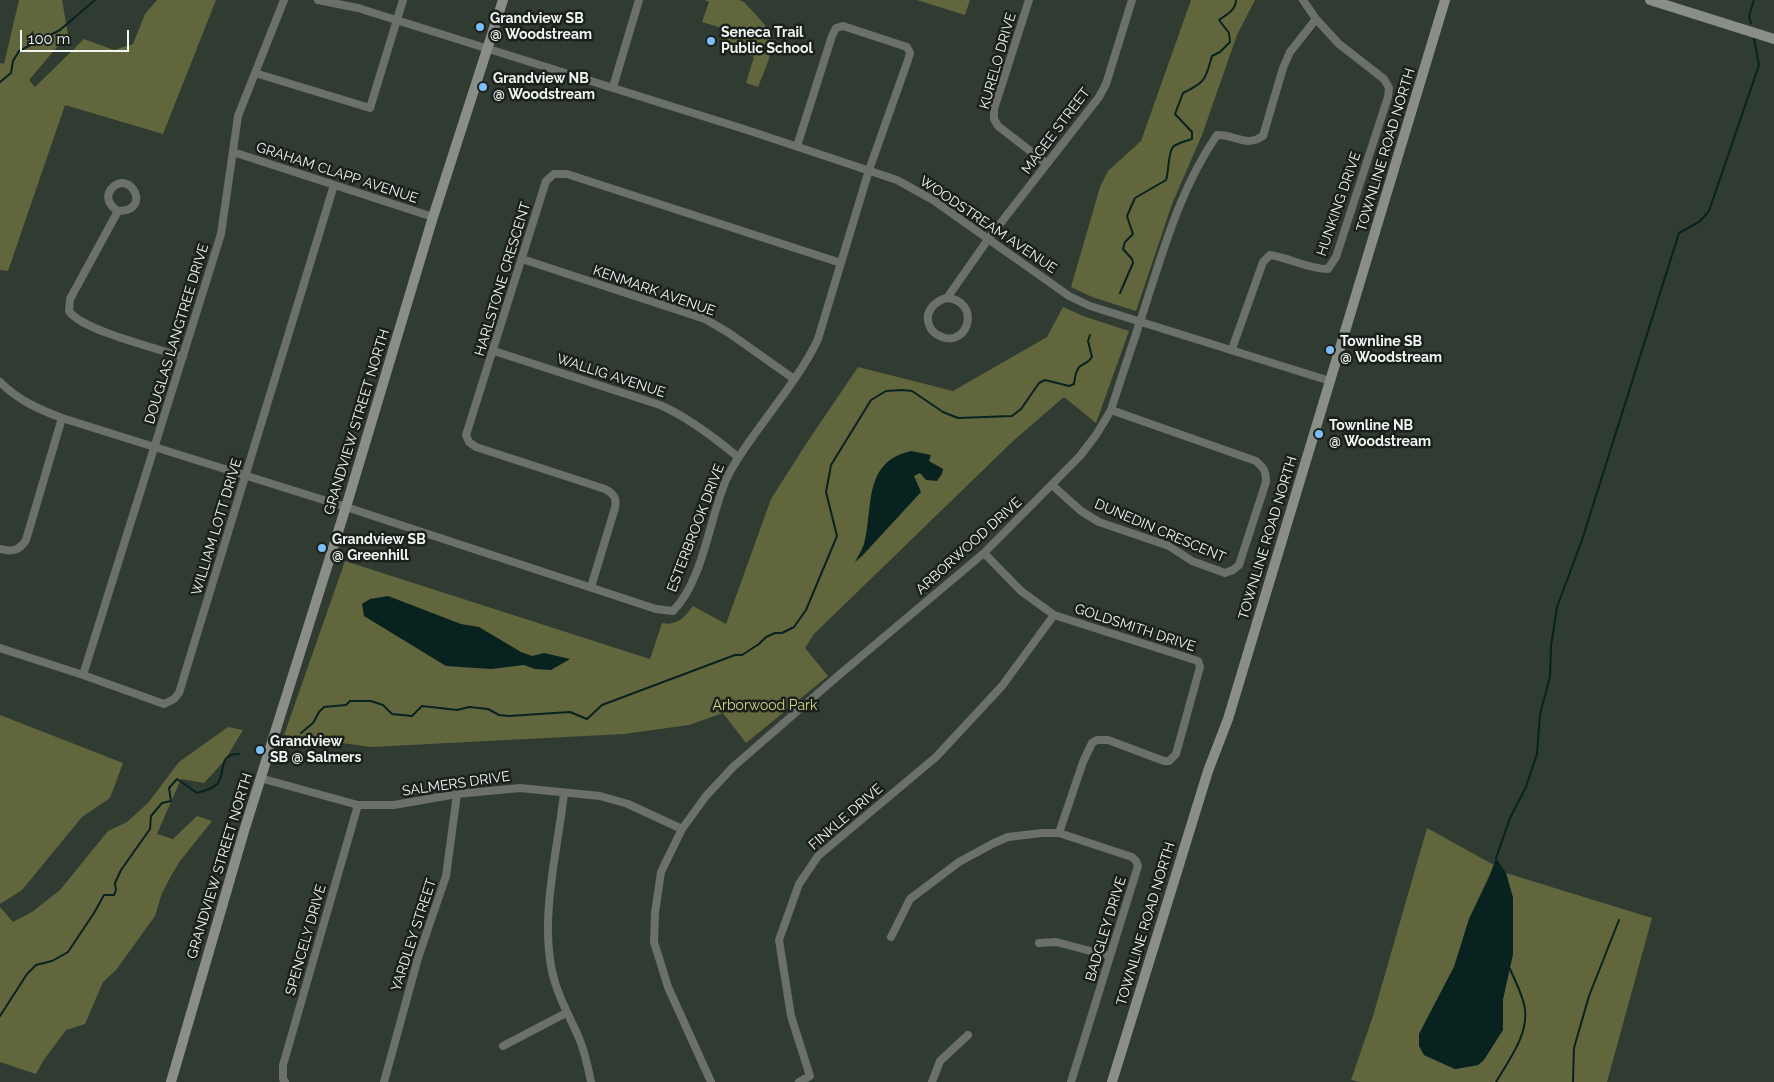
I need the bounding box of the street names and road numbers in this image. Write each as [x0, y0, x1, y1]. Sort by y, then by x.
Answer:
street label: KURELO DRIVE [976, 11, 1020, 111]
street label: TOWNLINE ROAD NORTH [1353, 66, 1419, 234]
street label: MAGEE STREET [1018, 85, 1094, 177]
street label: GRAHAM CLAPP AVENUE [254, 139, 420, 207]
street label: HUNKING DRIVE [1313, 150, 1365, 258]
street label: WOODSTREAM AVENUE [916, 173, 1060, 277]
street label: HARLSTONE CRESCENT [472, 200, 534, 358]
street label: DOUGLAS LANGTREE DRIVE [141, 242, 213, 426]
street label: KENMARK AVENUE [591, 262, 717, 320]
street label: GRANDVIEW STREET NORTH [321, 327, 393, 517]
street label: WALLIG AVENUE [555, 351, 667, 401]
street label: TOWNLINE ROAD NORTH [1235, 454, 1301, 622]
street label: WILLIAM LOTT DRIVE [188, 456, 246, 598]
street label: ESTERBROOK DRIVE [664, 462, 728, 594]
street label: ARBORWOOD DRIVE [913, 494, 1025, 598]
street label: DUNEDIN CRESCENT [1092, 496, 1228, 566]
street label: GOLDSMITH DRIVE [1072, 601, 1198, 655]
street label: SALMERS DRIVE [401, 768, 511, 800]
street label: GRANDVIEW STREET NORTH [184, 771, 256, 961]
street label: FINKLE DRIVE [806, 780, 886, 854]
street label: TOWNLINE ROAD NORTH [1113, 840, 1179, 1008]
street label: BADGLEY DRIVE [1082, 875, 1130, 983]
street label: YARDLEY STREET [388, 876, 440, 994]
street label: SPENCELY DRIVE [282, 883, 330, 997]

